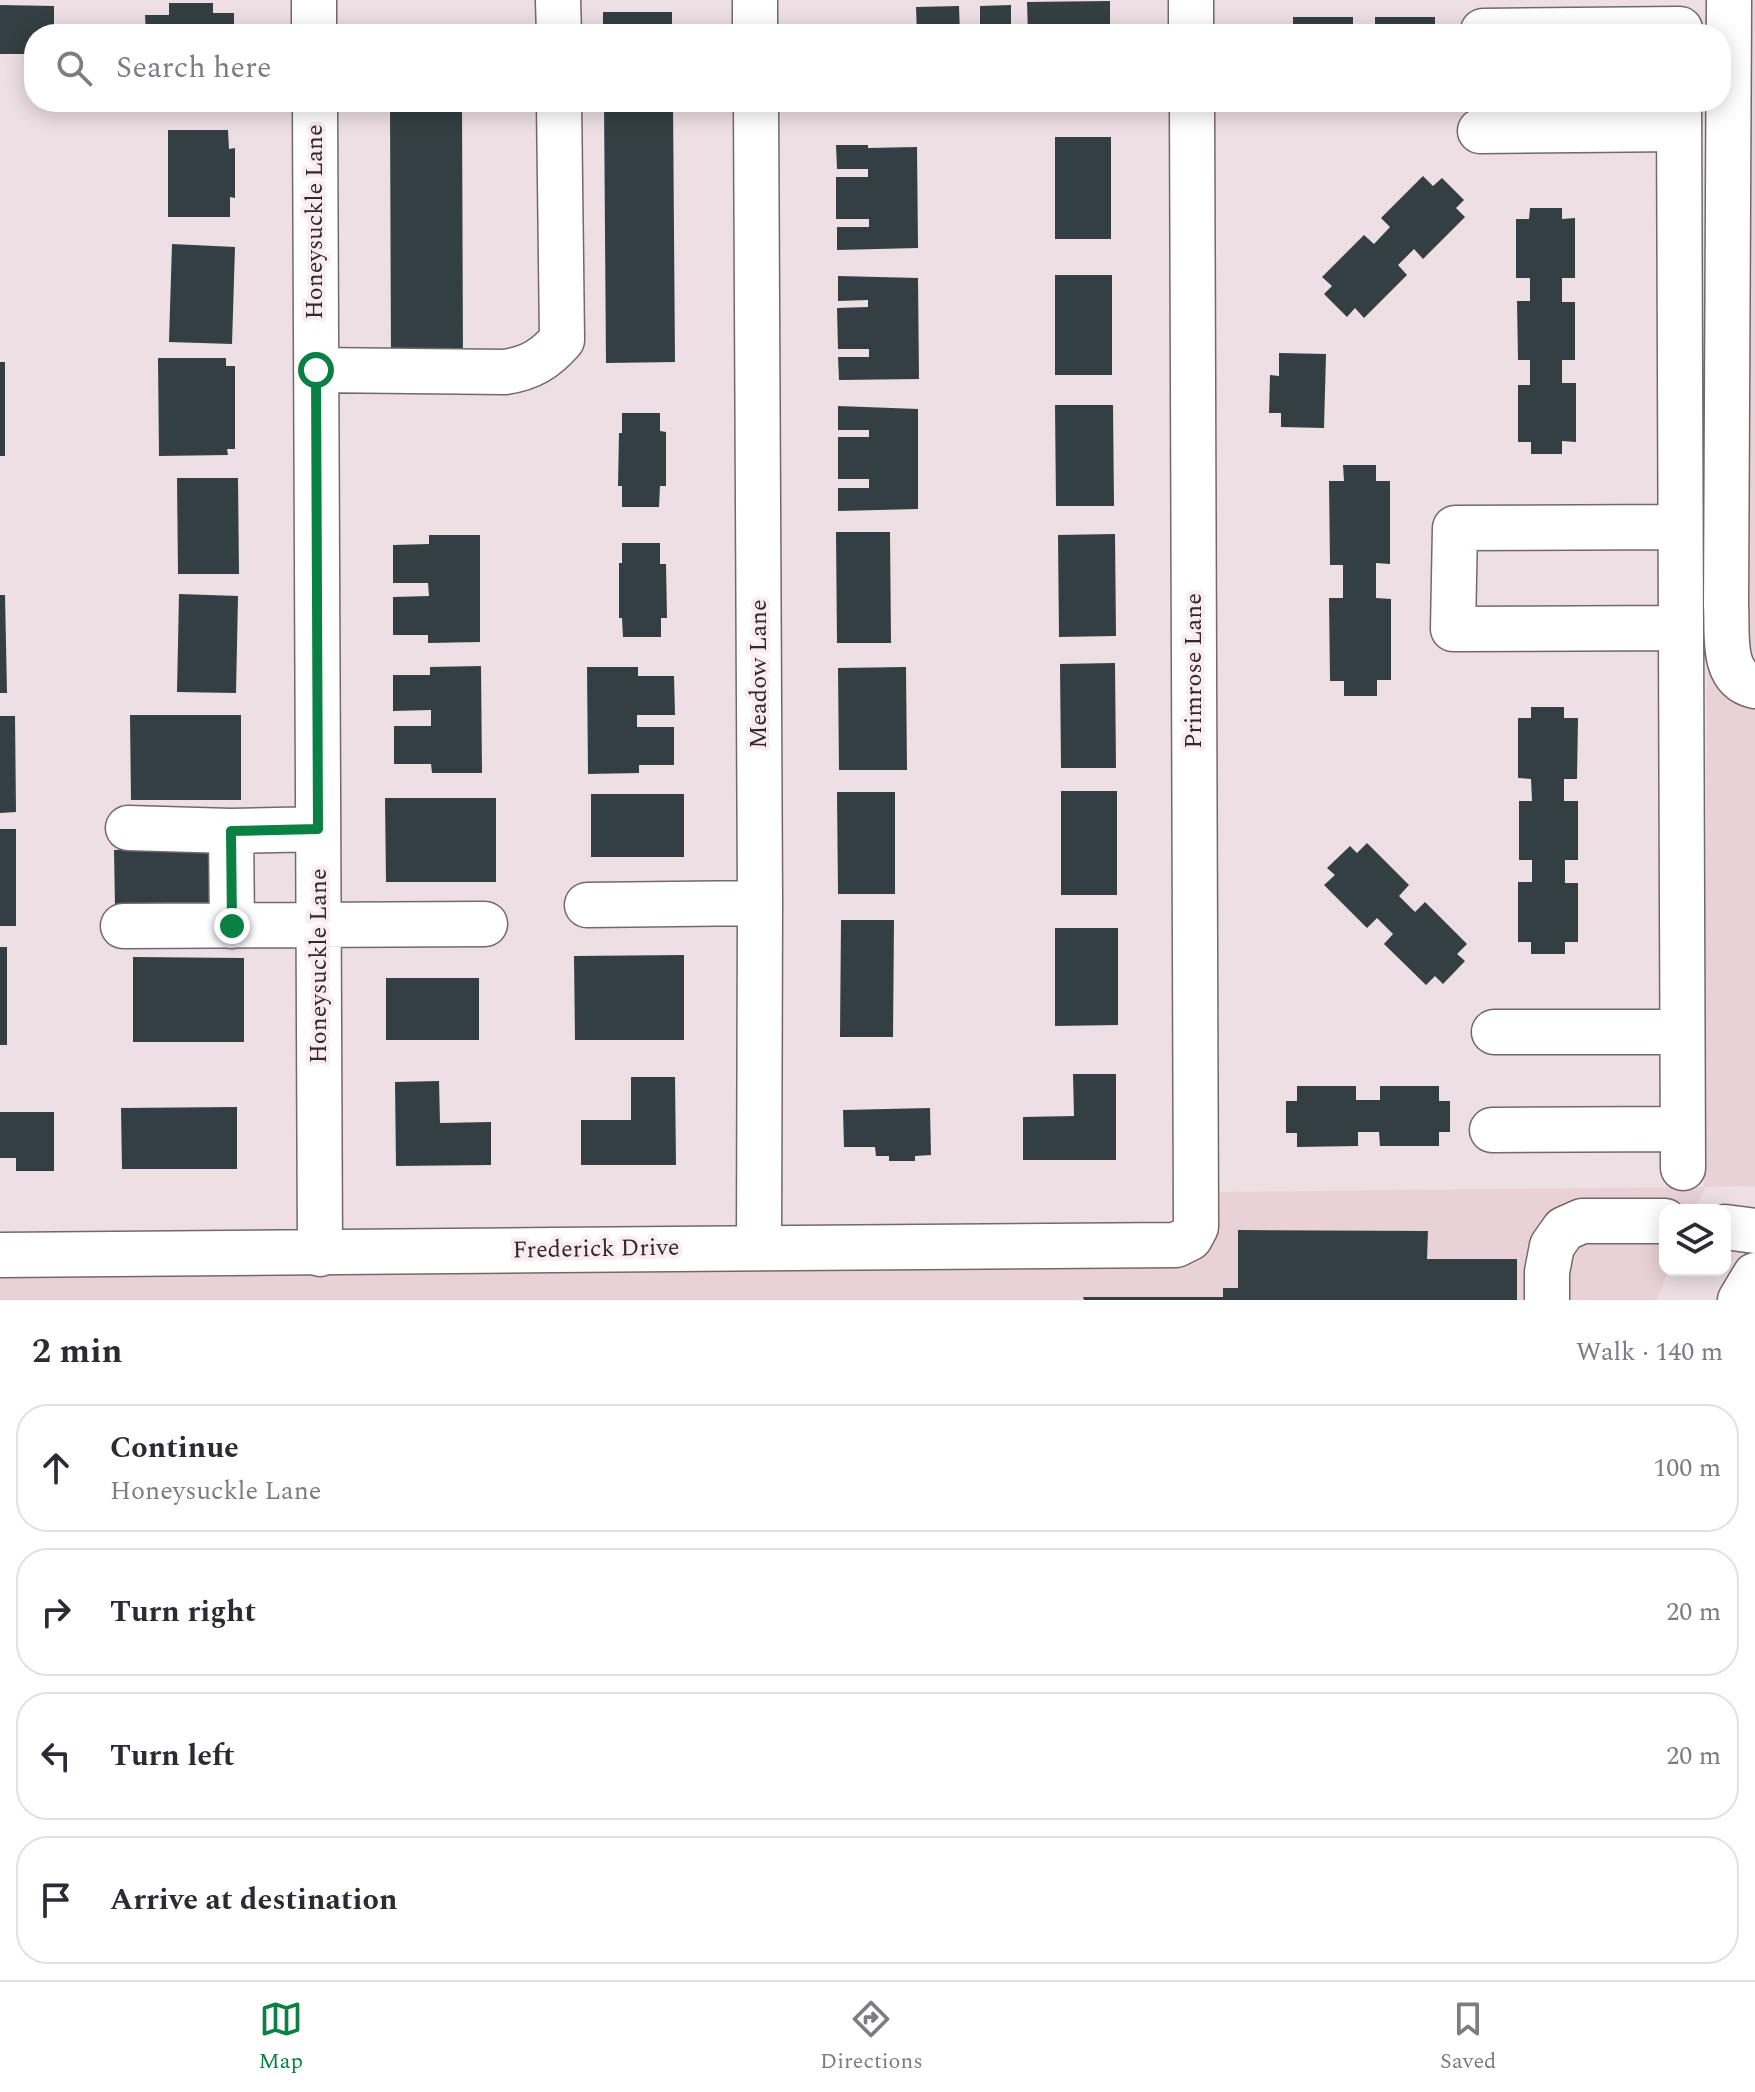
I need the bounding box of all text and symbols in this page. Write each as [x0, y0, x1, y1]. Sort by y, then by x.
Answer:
search box [24, 24, 1731, 112]
text: Search here [116, 45, 272, 91]
icon: search [52, 46, 96, 90]
street label: Honeysuckle Lane [297, 124, 333, 320]
route start [298, 352, 334, 388]
street label: Primrose Lane [1176, 593, 1212, 749]
street label: Meadow Lane [741, 599, 777, 749]
street label: Honeysuckle Lane [301, 868, 337, 1064]
route end [214, 908, 250, 944]
map controls [1659, 1204, 1731, 1276]
button: layers [1659, 1204, 1731, 1276]
street label: Frederick Drive [512, 1230, 680, 1268]
text: 2 min [32, 1326, 122, 1378]
text: Walk · 140 m [1576, 1332, 1723, 1372]
text: Continue [110, 1425, 239, 1471]
icon: ahead [34, 1446, 78, 1490]
text: 100 m [1653, 1448, 1721, 1488]
text: Honeysuckle Lane [110, 1471, 321, 1511]
text: Turn right [110, 1589, 256, 1635]
icon: right [34, 1590, 78, 1634]
text: 20 m [1666, 1592, 1721, 1632]
text: Turn left [110, 1733, 235, 1779]
icon: left [34, 1734, 78, 1778]
text: 20 m [1666, 1736, 1721, 1776]
text: Arrive at destination [110, 1877, 397, 1923]
icon: arrive [34, 1878, 78, 1922]
tab: Map [259, 1997, 303, 2078]
tab: Directions [820, 1997, 923, 2078]
tab: Saved [1440, 1997, 1496, 2078]

